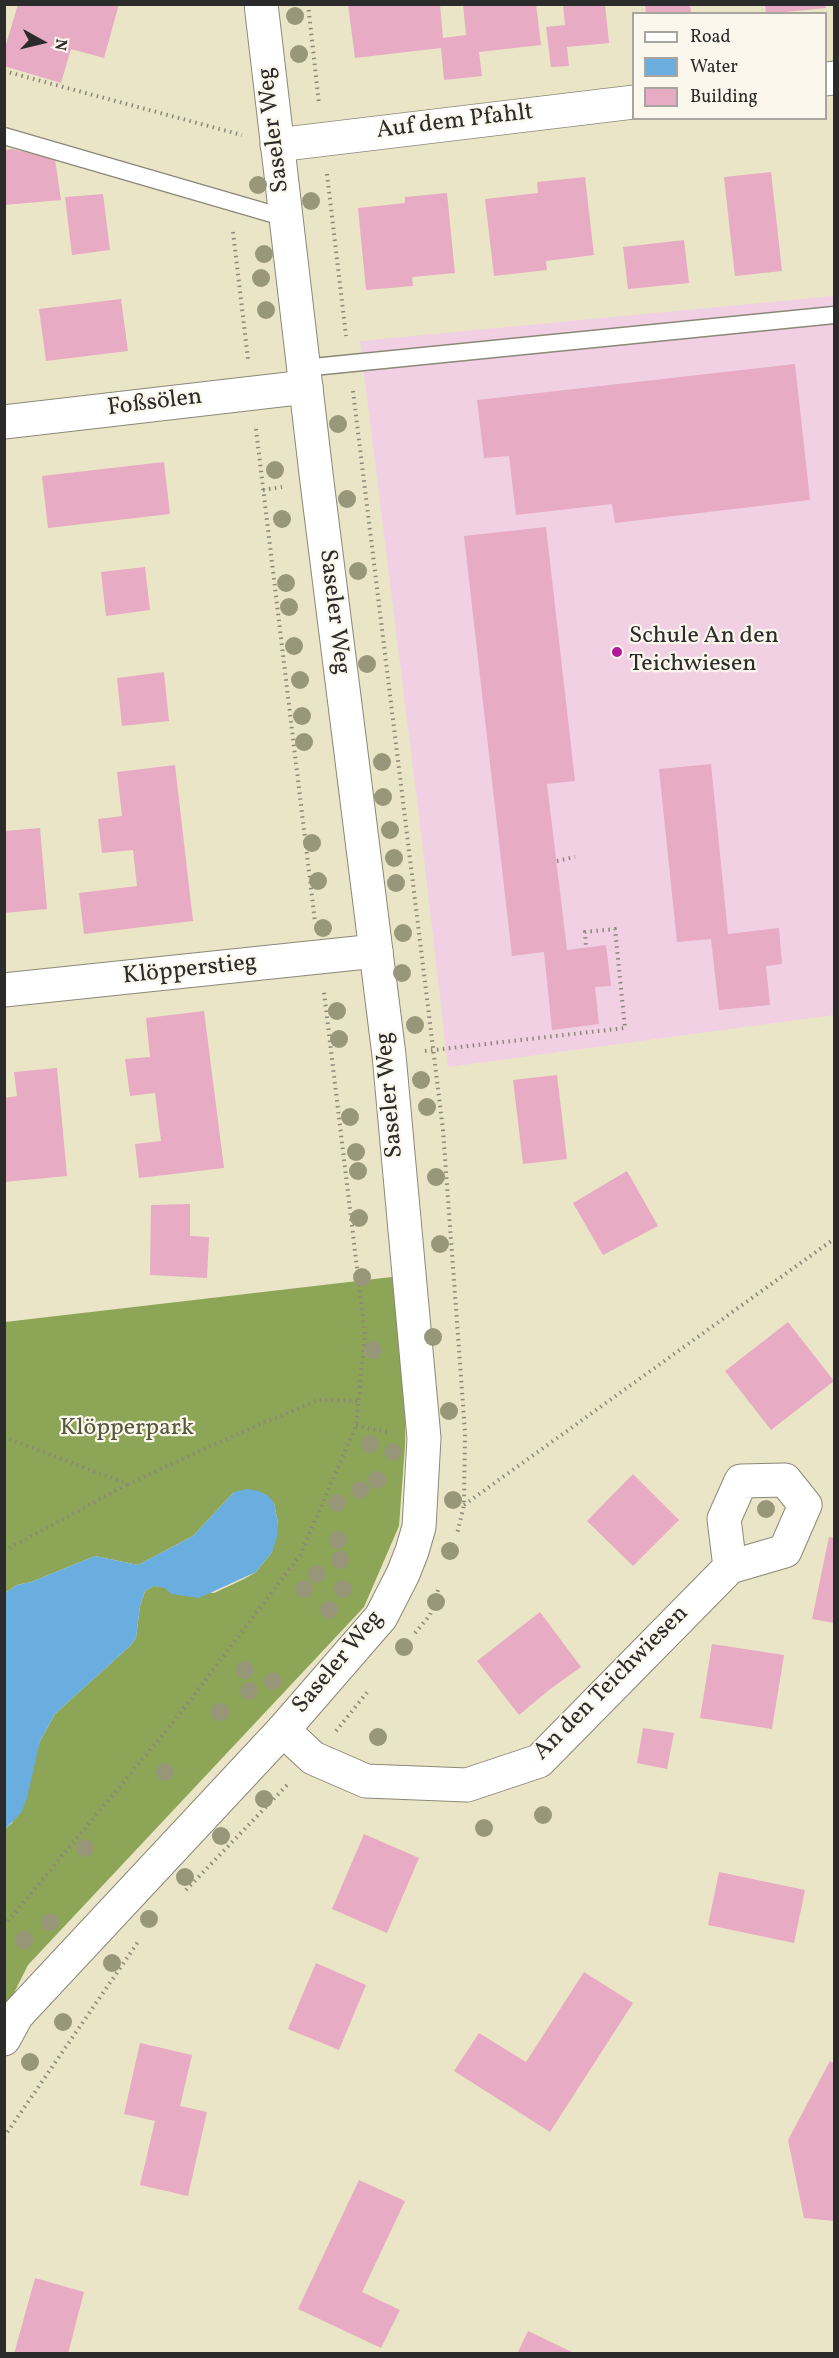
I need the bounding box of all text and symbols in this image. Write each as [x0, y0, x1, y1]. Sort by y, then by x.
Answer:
north arrow [12, 12, 72, 72]
legend [632, 12, 827, 120]
text: Road [690, 25, 731, 50]
text: N [48, 37, 72, 52]
text: Water [690, 55, 738, 80]
street label: Saseler Weg [253, 66, 297, 194]
text: Building [690, 85, 758, 110]
street label: Auf dem Pfahlt [375, 99, 535, 147]
street label: Foßsölen [106, 384, 204, 424]
street label: Saseler Weg [311, 548, 355, 676]
place label: Schule An den Teichwiesen [629, 624, 779, 680]
marker: Schule An den Teichwiesen [610, 645, 624, 659]
street label: Klöpperstieg [122, 950, 258, 992]
street label: Saseler Weg [371, 1031, 411, 1159]
park label: Klöpperpark [60, 1416, 194, 1444]
street label: An den Teichwiesen [528, 1600, 696, 1768]
street label: Saseler Weg [287, 1605, 391, 1721]

